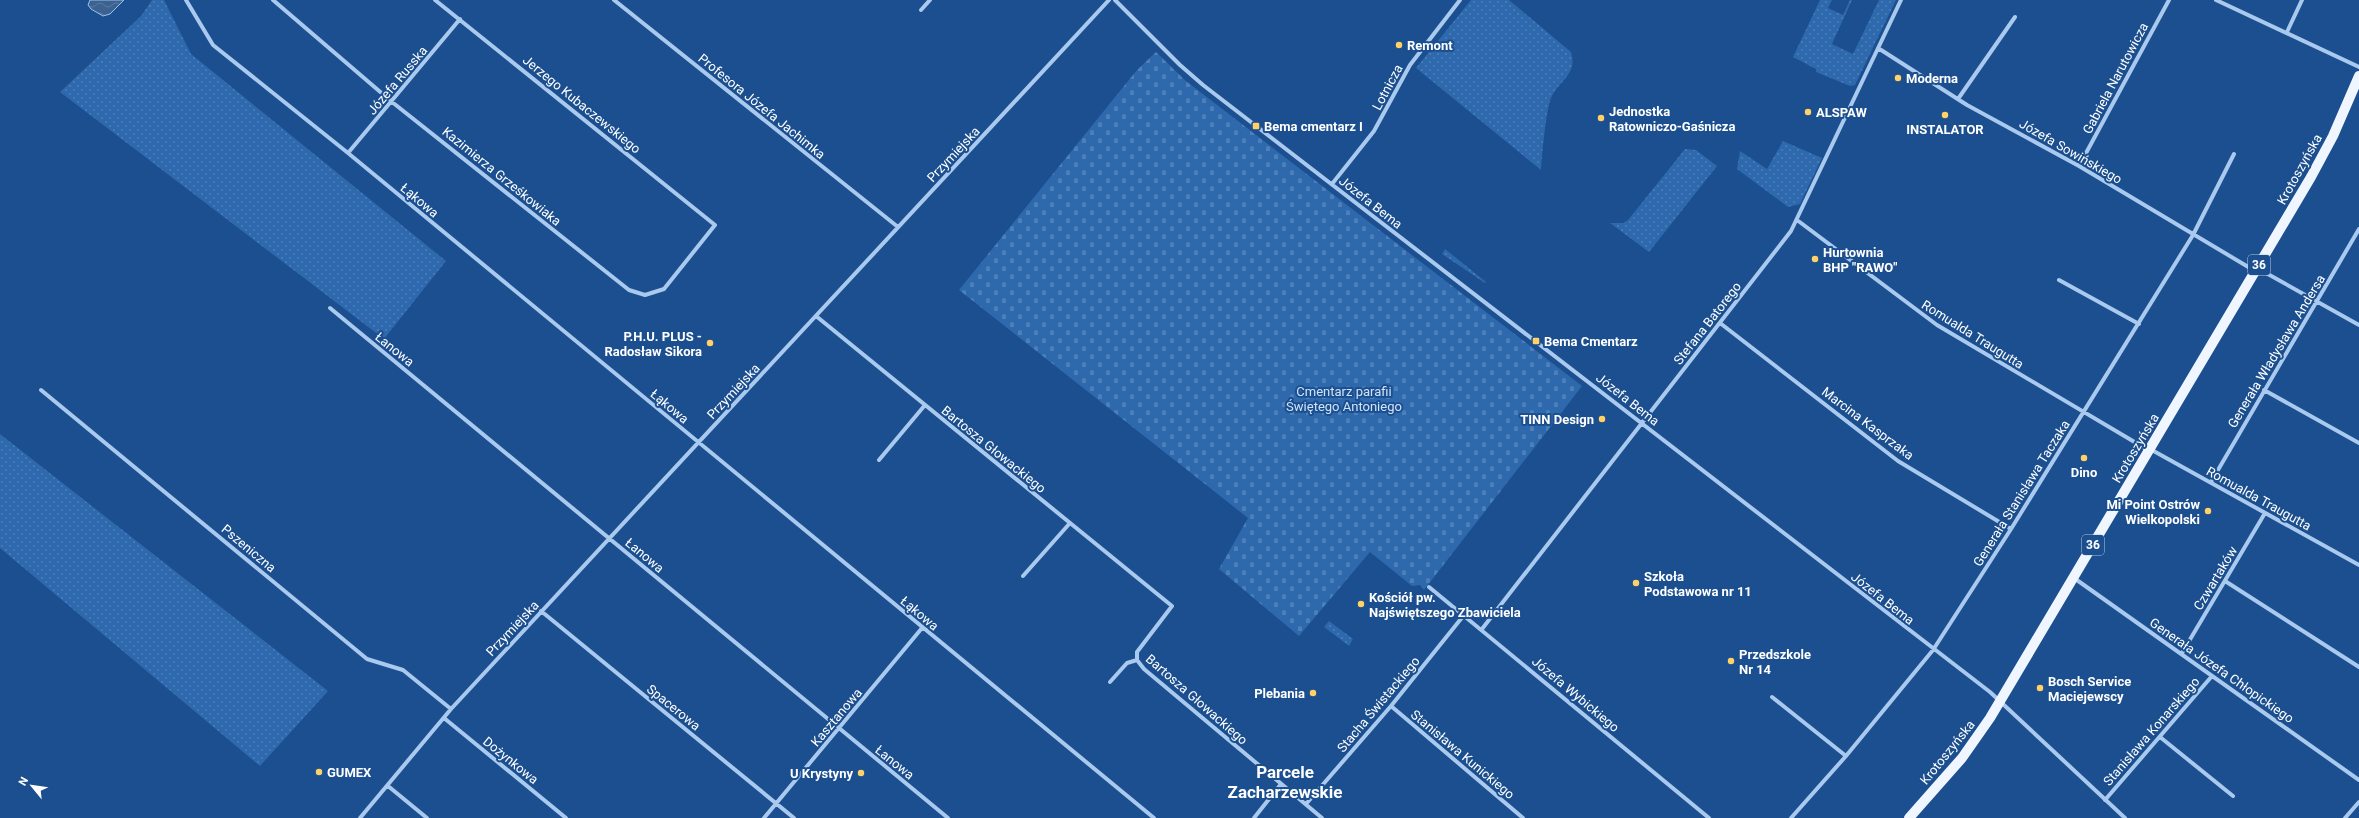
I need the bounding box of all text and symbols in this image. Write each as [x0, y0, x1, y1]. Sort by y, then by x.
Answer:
street label: Gabriela Narutowicza [2080, 20, 2151, 136]
place label: Remont [1407, 38, 1453, 53]
marker: Remont [1394, 40, 1404, 50]
street label: Józefa Russka [364, 43, 430, 118]
street label: Profesora Józefa Jachimka [695, 51, 828, 162]
street label: Jerzego Kubaczewskiego [520, 52, 644, 157]
street label: Lotnicza [1369, 62, 1406, 113]
place label: Moderna [1906, 71, 1958, 86]
marker: Moderna [1893, 73, 1903, 83]
place label: Jednostka Ratowniczo-Gaśnicza [1609, 104, 1735, 134]
place label: ALSPAW [1816, 105, 1868, 120]
marker: ALSPAW [1803, 107, 1813, 117]
marker: INSTALATOR [1940, 110, 1950, 120]
marker: Jednostka Ratowniczo-Gaśnicza [1596, 113, 1606, 123]
street label: Józefa Sowińskiego [2017, 116, 2125, 187]
place label: Bema cmentarz I [1264, 119, 1363, 134]
marker: Bema cmentarz I [1251, 121, 1261, 131]
place label: INSTALATOR [1906, 122, 1984, 137]
street label: Kazimierza Grześkowiaka [439, 124, 564, 229]
street label: Przymiejska [924, 124, 983, 185]
street label: Krotoszyńska [2274, 131, 2325, 207]
street label: Józefa Bema [1336, 173, 1405, 232]
street label: Łąkowa [398, 180, 442, 221]
place label: Hurtownia BHP "RAWO" [1823, 245, 1897, 275]
marker: Hurtownia BHP "RAWO" [1810, 254, 1820, 264]
road number: 36 [2248, 255, 2270, 275]
street label: Generała Władysława Andersa [2225, 272, 2328, 431]
street label: Stefana Batorego [1671, 279, 1744, 368]
street label: Romualda Traugutta [1919, 297, 2026, 372]
street label: Łanowa [372, 329, 417, 370]
place label: P.H.U. PLUS - Radosław Sikora [604, 329, 702, 359]
place label: Bema Cmentarz [1544, 334, 1638, 349]
marker: Bema Cmentarz [1531, 336, 1541, 346]
marker: P.H.U. PLUS - Radosław Sikora [705, 338, 715, 348]
street label: Przymiejska [704, 361, 763, 422]
street label: Józefa Bema [1593, 370, 1662, 429]
park label: Cmentarz parafii Świętego Antoniego [1286, 384, 1402, 414]
street label: Marcina Kasprzaka [1819, 384, 1917, 463]
street label: Łąkowa [648, 386, 692, 427]
street label: Bartosza Głowackiego [939, 403, 1049, 496]
street label: Krotoszyńska [2109, 411, 2162, 486]
place label: TINN Design [1520, 412, 1594, 427]
marker: TINN Design [1597, 414, 1607, 424]
street label: Generała Stanisława Taczaka [1970, 417, 2073, 569]
marker: Dino [2079, 453, 2089, 463]
street label: Romualda Traugutta [2204, 463, 2314, 533]
place label: Dino [2071, 465, 2097, 480]
place label: Mi Point Ostrów Wielkopolski [2106, 497, 2200, 527]
marker: Mi Point Ostrów Wielkopolski [2203, 506, 2213, 516]
street label: Pszeniczna [219, 521, 279, 575]
street label: Łanowa [622, 535, 667, 576]
road number: 36 [2082, 535, 2104, 555]
street label: Czwartaków [2191, 544, 2240, 613]
place label: Szkoła Podstawowa nr 11 [1644, 569, 1752, 599]
street label: Józefa Bema [1848, 569, 1917, 628]
marker: Szkoła Podstawowa nr 11 [1631, 578, 1641, 588]
place label: Kościół pw. Najświętszego Zbawiciela [1369, 590, 1521, 620]
street label: Łąkowa [898, 593, 942, 634]
street label: Przymiejska [483, 598, 542, 659]
marker: Kościół pw. Najświętszego Zbawiciela [1356, 599, 1366, 609]
street label: Generała Józefa Chłopickiego [2147, 615, 2297, 726]
place label: Przedszkole Nr 14 [1739, 647, 1811, 677]
street label: Bartosza Głowackiego [1143, 651, 1251, 748]
street label: Stacha Świstackiego [1334, 653, 1423, 755]
street label: Józefa Wybickiego [1529, 654, 1622, 735]
marker: Przedszkole Nr 14 [1726, 656, 1736, 666]
place label: Bosch Service Maciejewscy [2048, 674, 2131, 704]
street label: Stanisława Konarskiego [2100, 674, 2203, 789]
street label: Spacerowa [644, 681, 703, 733]
marker: Bosch Service Maciejewscy [2035, 683, 2045, 693]
street label: Kasztanowa [808, 685, 865, 749]
place label: Plebania [1254, 686, 1305, 701]
marker: Plebania [1308, 688, 1318, 698]
street label: Stanisława Kunickiego [1408, 707, 1517, 802]
street label: Krotoszyńska [1917, 717, 1978, 787]
street label: Dożynkowa [480, 734, 541, 787]
street label: Łanowa [872, 742, 917, 783]
district label: Parcele Zacharzewskie [1228, 762, 1342, 802]
place label: GUMEX [327, 765, 372, 780]
north arrow [12, 766, 52, 806]
place label: U Krystyny [790, 766, 853, 781]
marker: GUMEX [314, 767, 324, 777]
marker: U Krystyny [856, 768, 866, 778]
text: N [16, 775, 31, 788]

